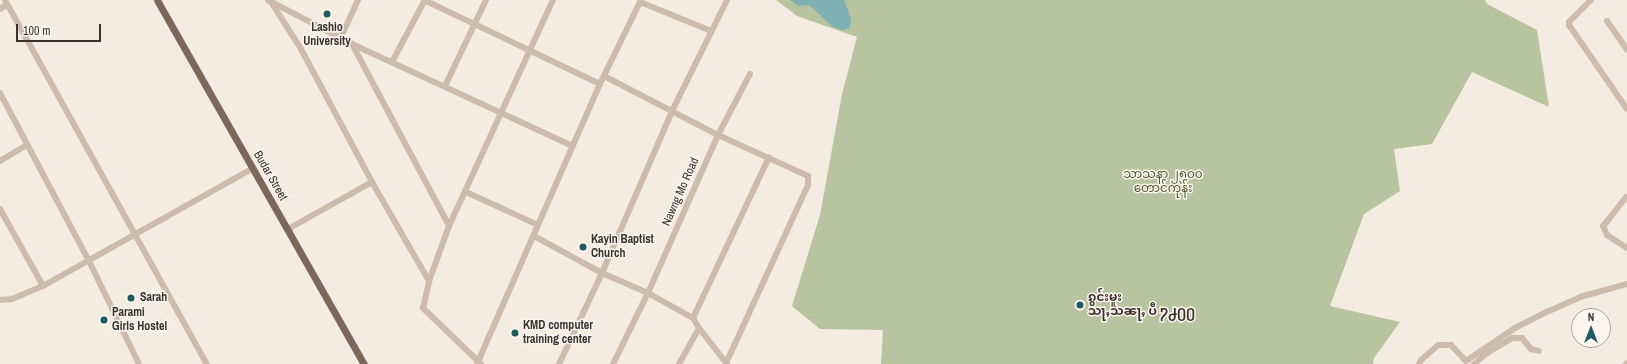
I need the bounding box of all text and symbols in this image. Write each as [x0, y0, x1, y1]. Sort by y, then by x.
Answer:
marker: Lashio University [322, 9, 332, 19]
scale bar [18, 16, 103, 42]
place label: Lashio University [303, 21, 351, 49]
text: 100 m [23, 23, 50, 39]
street label: Budar Street [250, 148, 290, 204]
street label: Nawng Mo Road [660, 156, 702, 228]
park label: သာသနာ ၂၅၀၀ တောင်ကုန်း [1123, 168, 1203, 196]
place label: Kayin Baptist Church [591, 233, 654, 261]
marker: Kayin Baptist Church [578, 242, 588, 252]
place label: Sarah [140, 291, 167, 305]
place label: ၵွင်းမူး သႃႇသၼႃႇ ပီ ႒႕႐႐ [1088, 291, 1195, 319]
marker: Sarah [125, 292, 137, 304]
marker: ၵွင်းမူး သႃႇသၼႃႇ ပီ ႒႕႐႐ [1075, 300, 1085, 310]
place label: Parami Girls Hostel [112, 306, 167, 334]
north arrow [1571, 308, 1611, 348]
text: N [1588, 310, 1594, 324]
marker: Parami Girls Hostel [99, 315, 109, 325]
place label: KMD computer training center [523, 319, 593, 347]
marker: KMD computer training center [510, 328, 520, 338]

